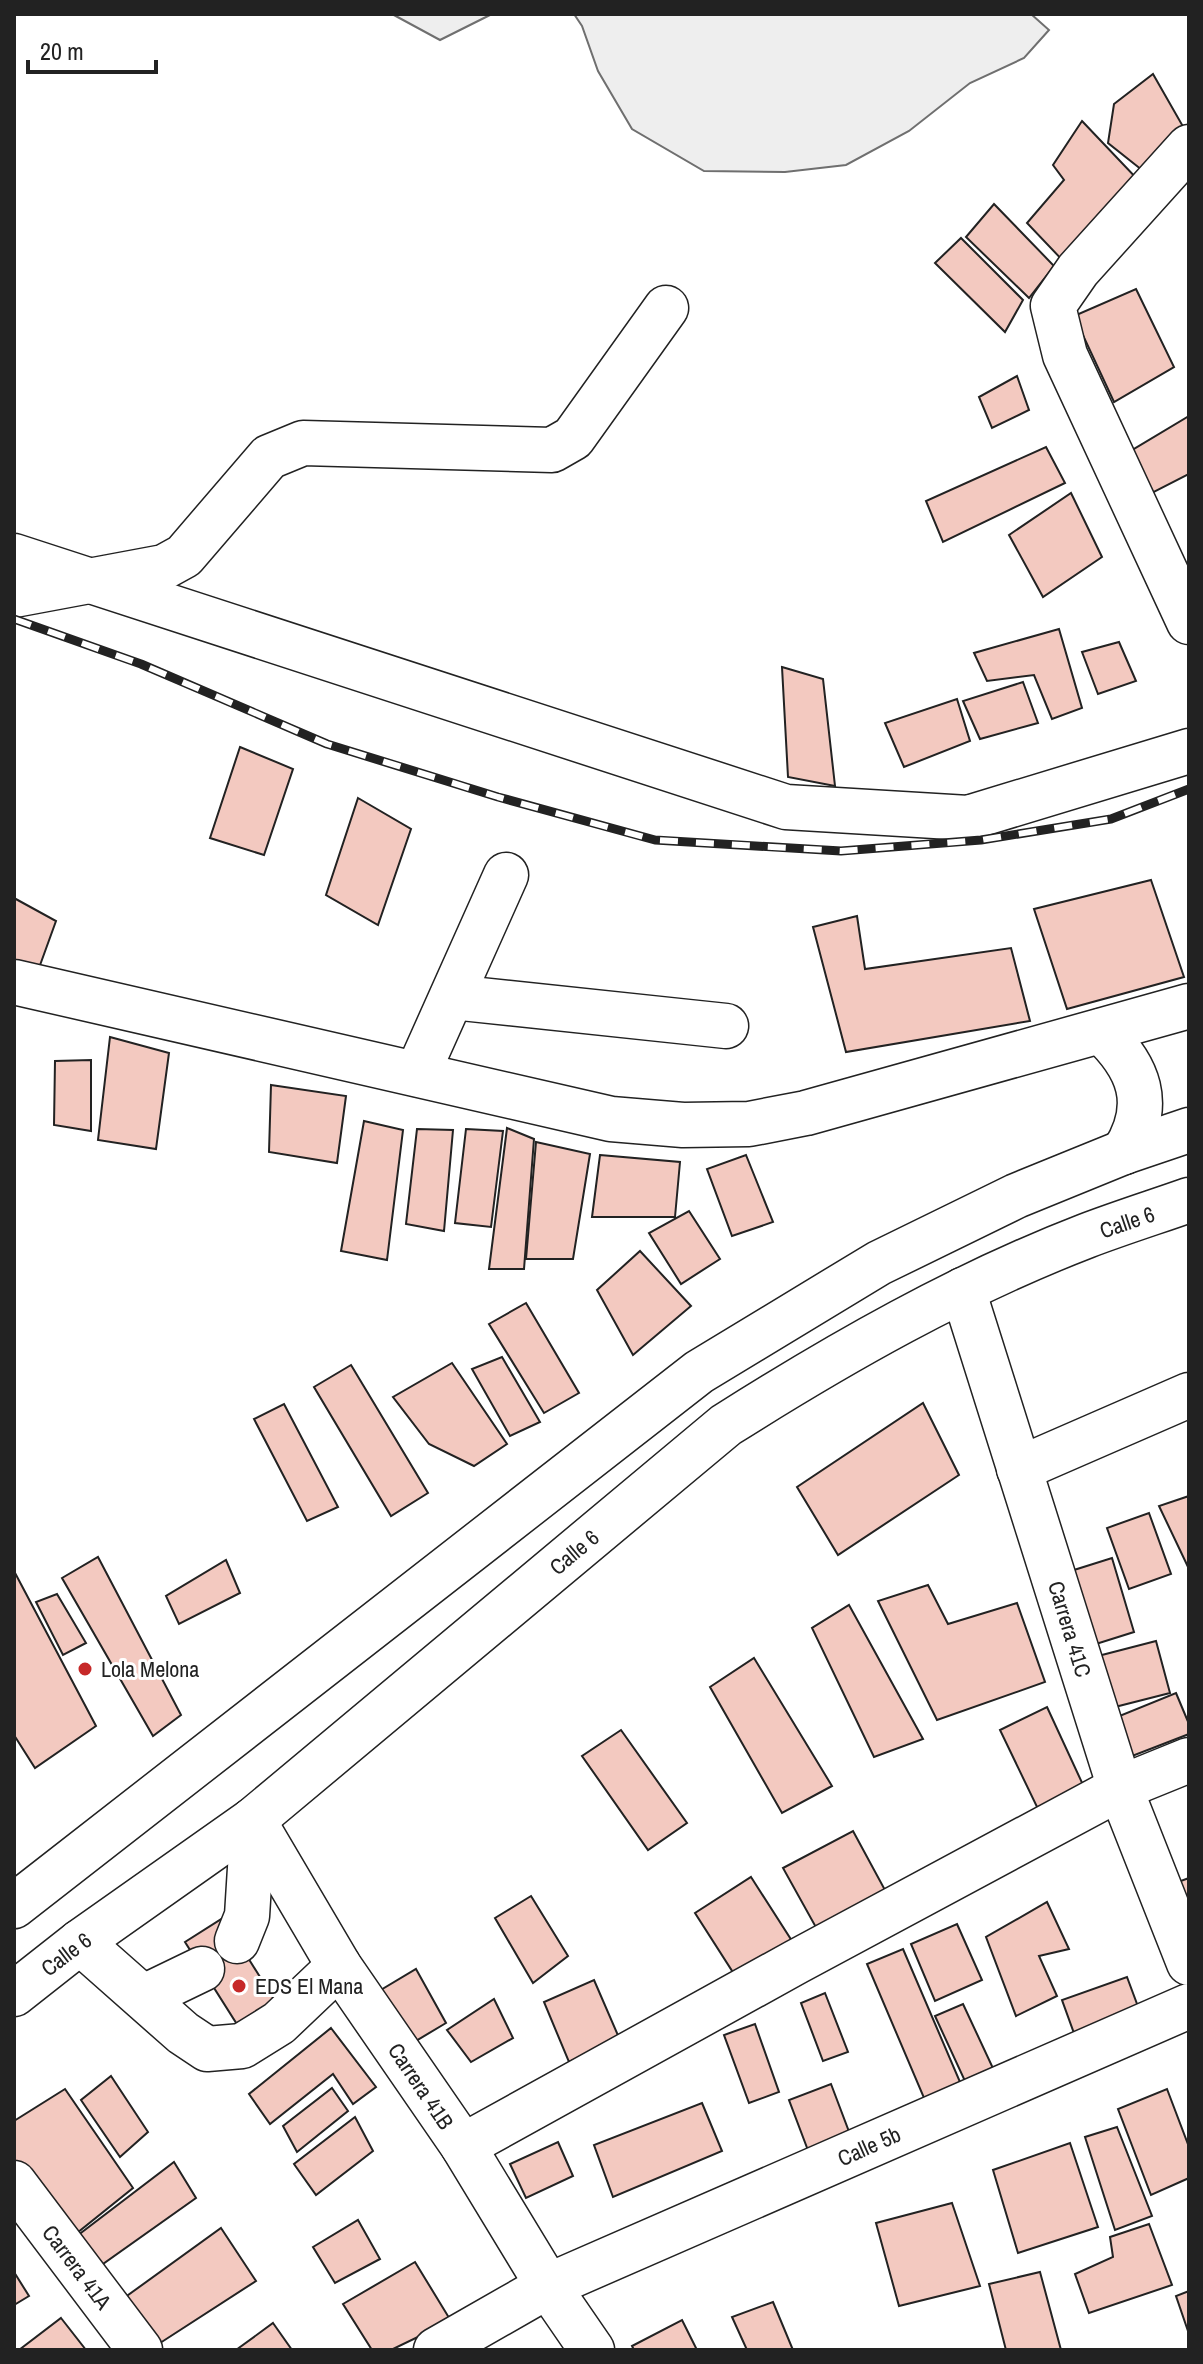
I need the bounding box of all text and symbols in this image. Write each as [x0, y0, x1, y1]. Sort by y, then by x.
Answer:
scale bar [28, 24, 156, 74]
text: 20 m [40, 35, 84, 67]
street label: Calle 6 [1096, 1199, 1158, 1245]
street label: Calle 6 [543, 1522, 605, 1582]
street label: Carrera 41C [1041, 1577, 1099, 1681]
place label: Lola Melona [101, 1654, 199, 1684]
marker: Lola Melona [76, 1660, 94, 1678]
street label: Calle 6 [35, 1925, 97, 1983]
place label: EDS El Mana [255, 1971, 363, 2001]
marker: EDS El Mana [230, 1977, 248, 1995]
street label: Carrera 41B [381, 2037, 461, 2135]
street label: Calle 5b [833, 2119, 905, 2173]
street label: Carrera 41A [35, 2219, 119, 2316]

